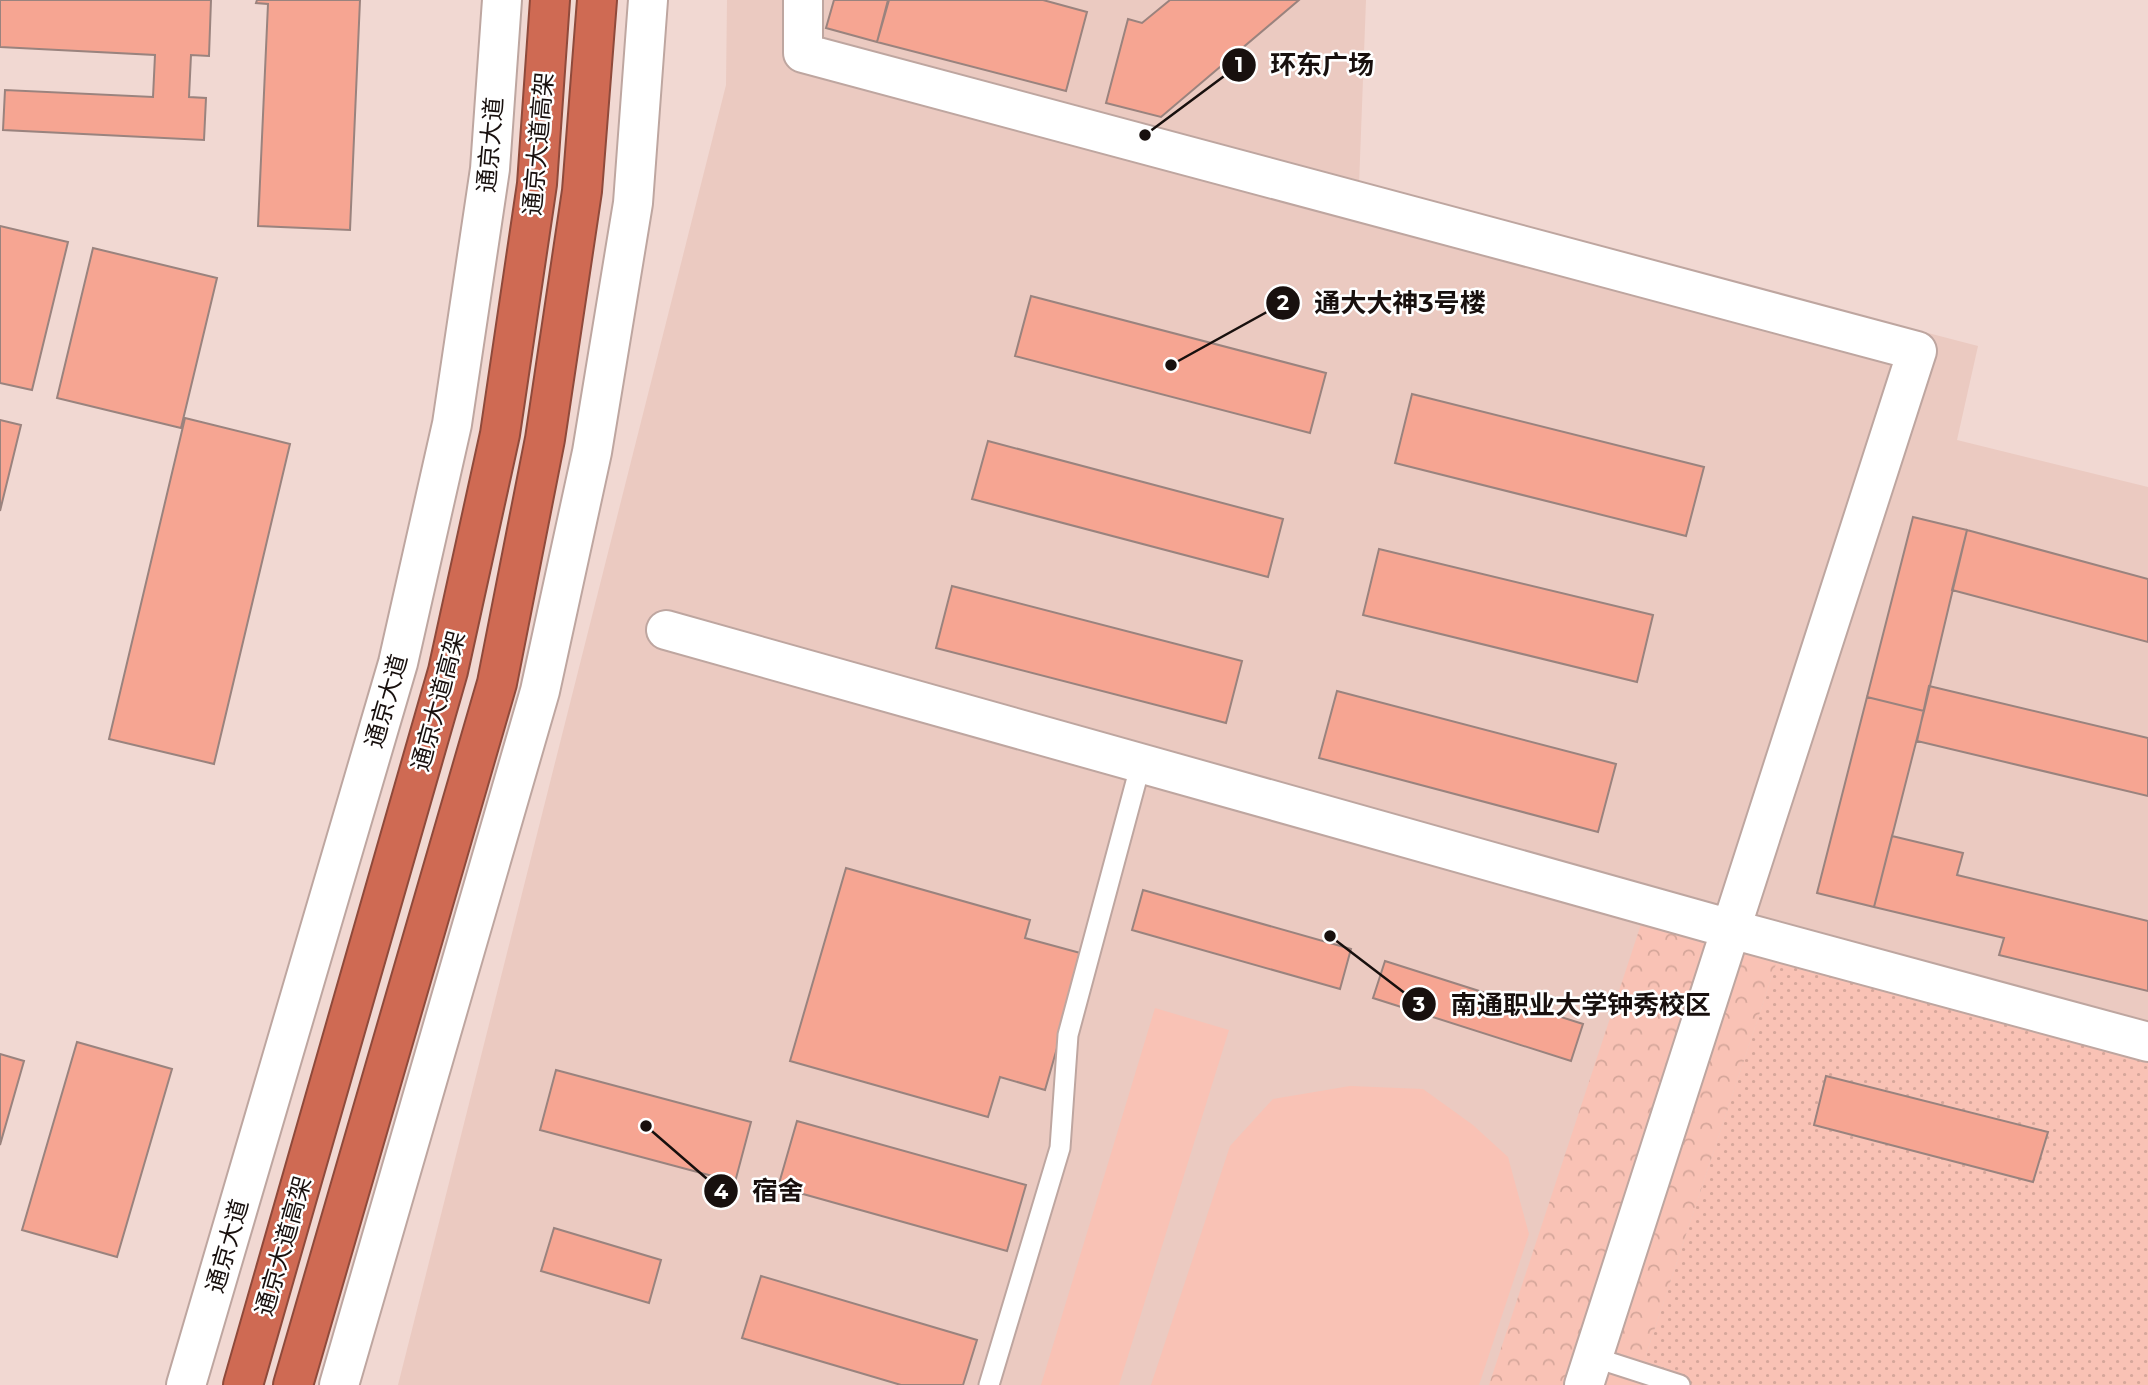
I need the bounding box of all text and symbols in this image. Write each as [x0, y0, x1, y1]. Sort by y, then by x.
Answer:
callout: 环东广场 [1221, 41, 1388, 88]
text: 环东广场 [1270, 49, 1374, 81]
text: 1 [1235, 52, 1243, 77]
street label: 通京大道高架 [517, 71, 559, 217]
street label: 通京大道 [471, 96, 509, 194]
callout: 通大大神3号楼 [1265, 279, 1500, 326]
text: 通大大神3号楼 [1314, 287, 1486, 319]
text: 2 [1277, 290, 1289, 315]
street label: 通京大道高架 [405, 628, 471, 774]
street label: 通京大道 [359, 651, 413, 751]
callout: 南通职业大学钟秀校区 [1402, 981, 1725, 1028]
text: 南通职业大学钟秀校区 [1451, 989, 1711, 1021]
text: 3 [1412, 992, 1425, 1017]
callout: 宿舍 [703, 1168, 818, 1215]
street label: 通京大道高架 [249, 1173, 317, 1319]
text: 宿舍 [752, 1175, 804, 1207]
text: 4 [714, 1179, 729, 1204]
street label: 通京大道 [200, 1196, 254, 1296]

